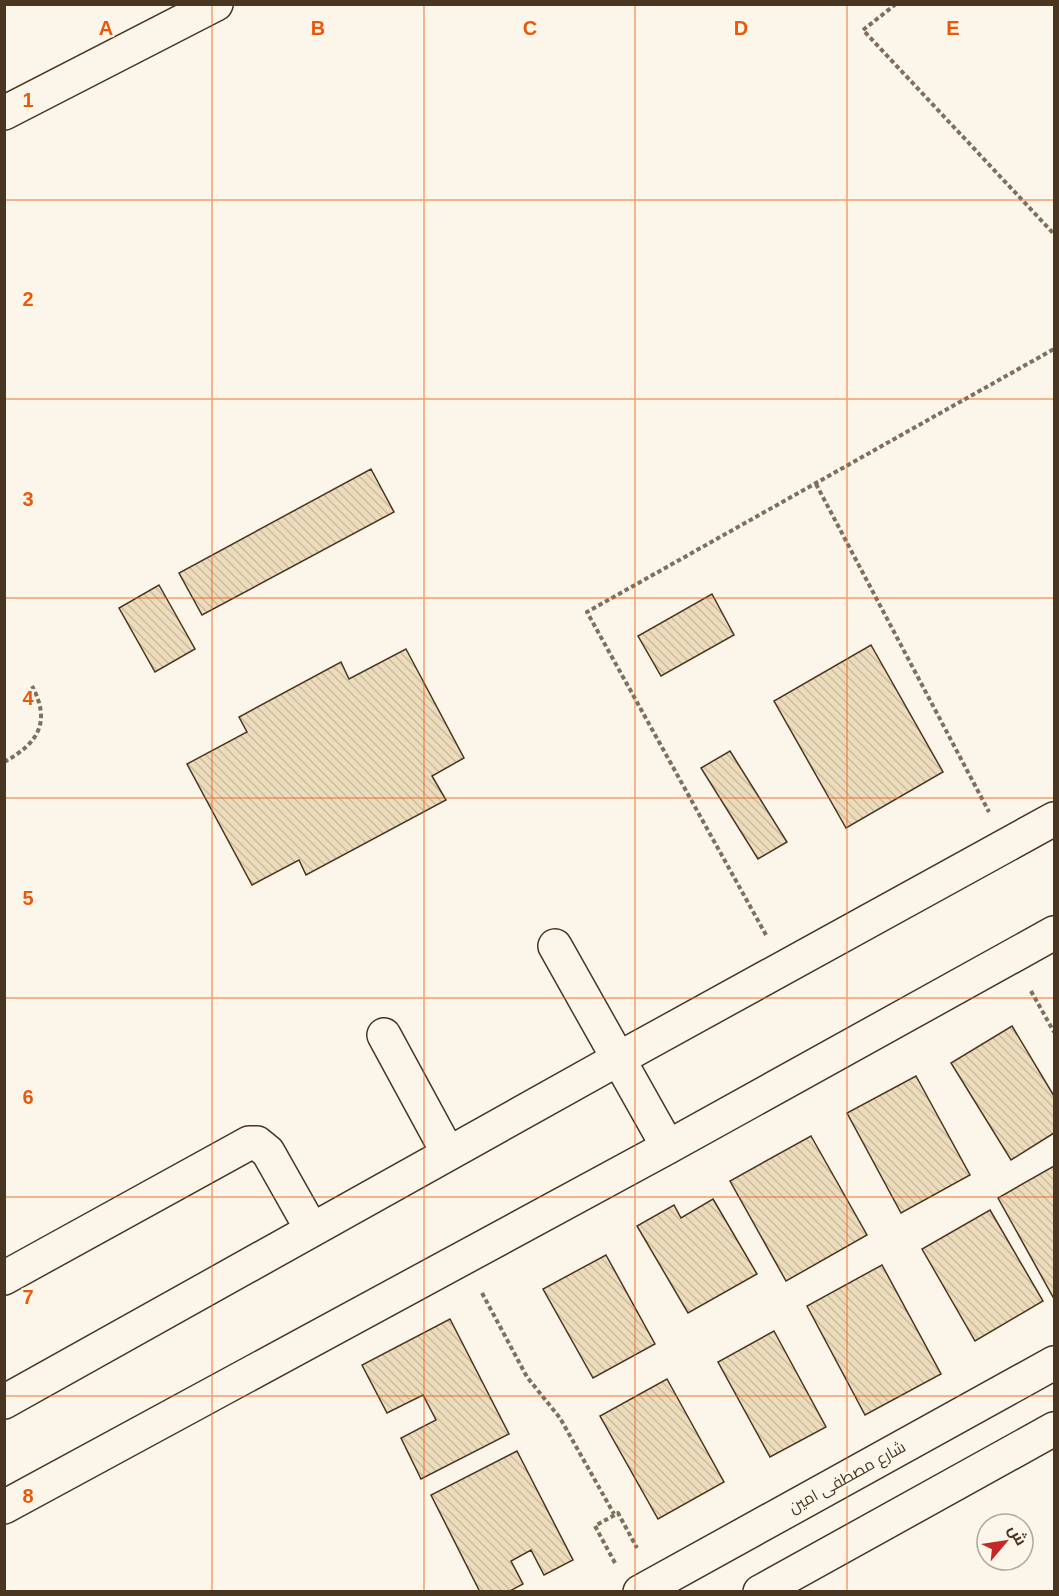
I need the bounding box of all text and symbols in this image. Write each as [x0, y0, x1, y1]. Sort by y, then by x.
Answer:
text: A [99, 17, 113, 39]
text: B [311, 17, 325, 39]
text: C [523, 17, 537, 39]
text: D [734, 17, 748, 39]
text: E [946, 17, 960, 39]
text: 1 [22, 89, 34, 111]
text: 2 [22, 288, 34, 310]
text: 3 [22, 488, 34, 510]
text: 4 [22, 687, 34, 709]
text: 5 [22, 887, 34, 909]
text: 6 [22, 1086, 34, 1108]
text: 7 [22, 1286, 34, 1308]
street label: شارع مصطفى امين [786, 1438, 910, 1519]
text: 8 [22, 1485, 34, 1507]
north arrow [975, 1512, 1035, 1572]
text: ش [1004, 1522, 1030, 1549]

